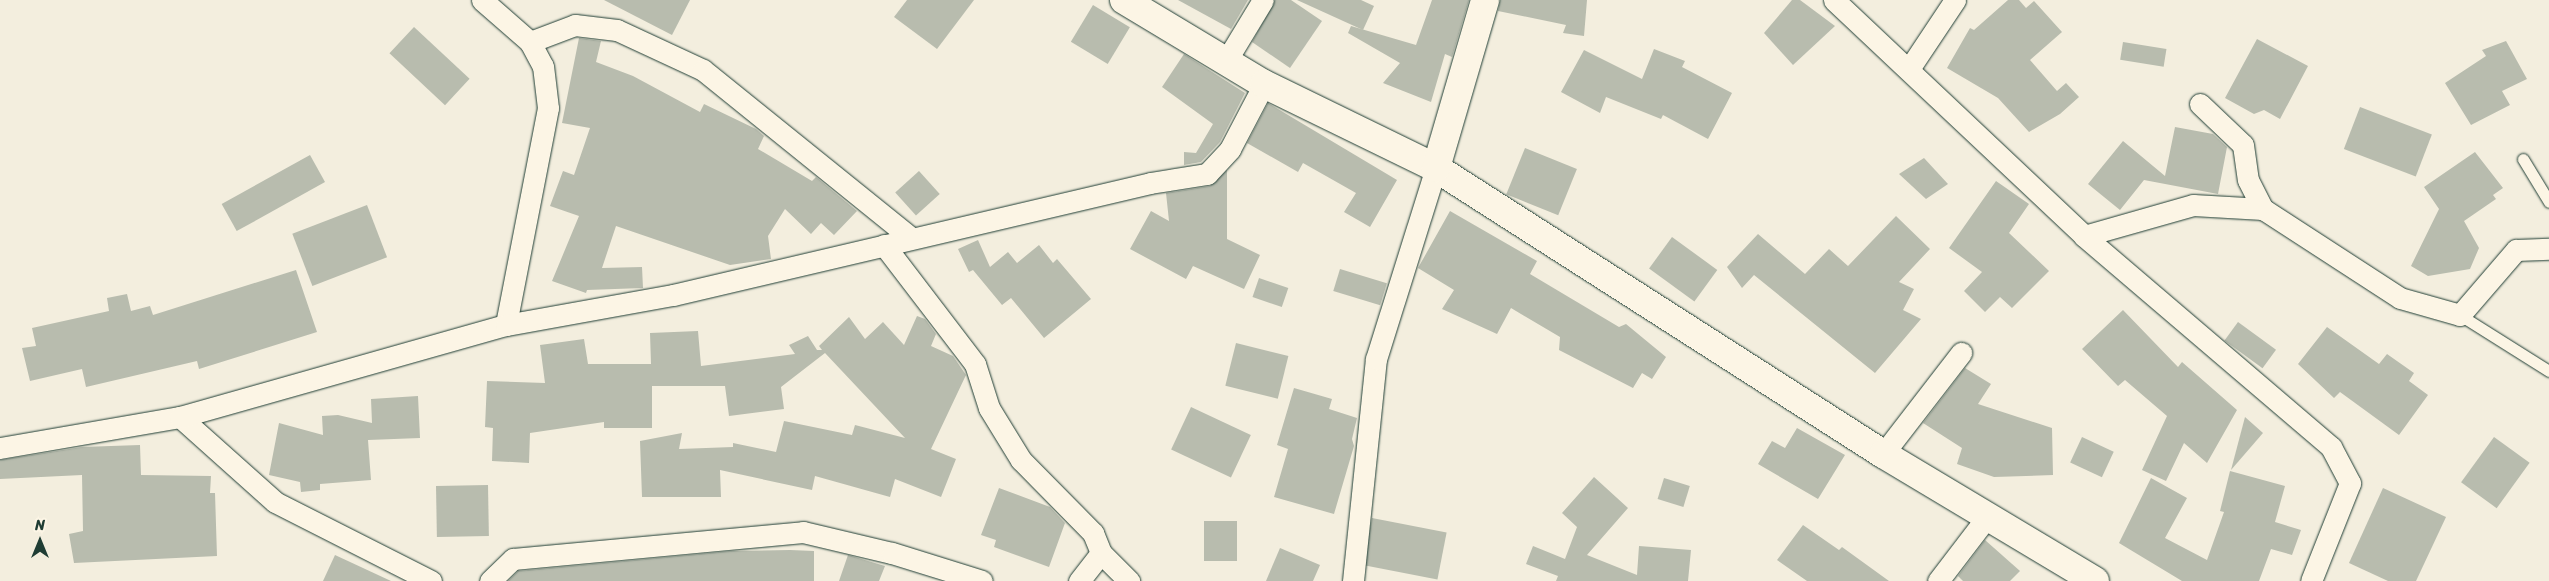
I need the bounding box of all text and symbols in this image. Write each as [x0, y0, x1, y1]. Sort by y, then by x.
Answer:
text: N [35, 513, 45, 538]
north arrow [15, 516, 65, 566]

